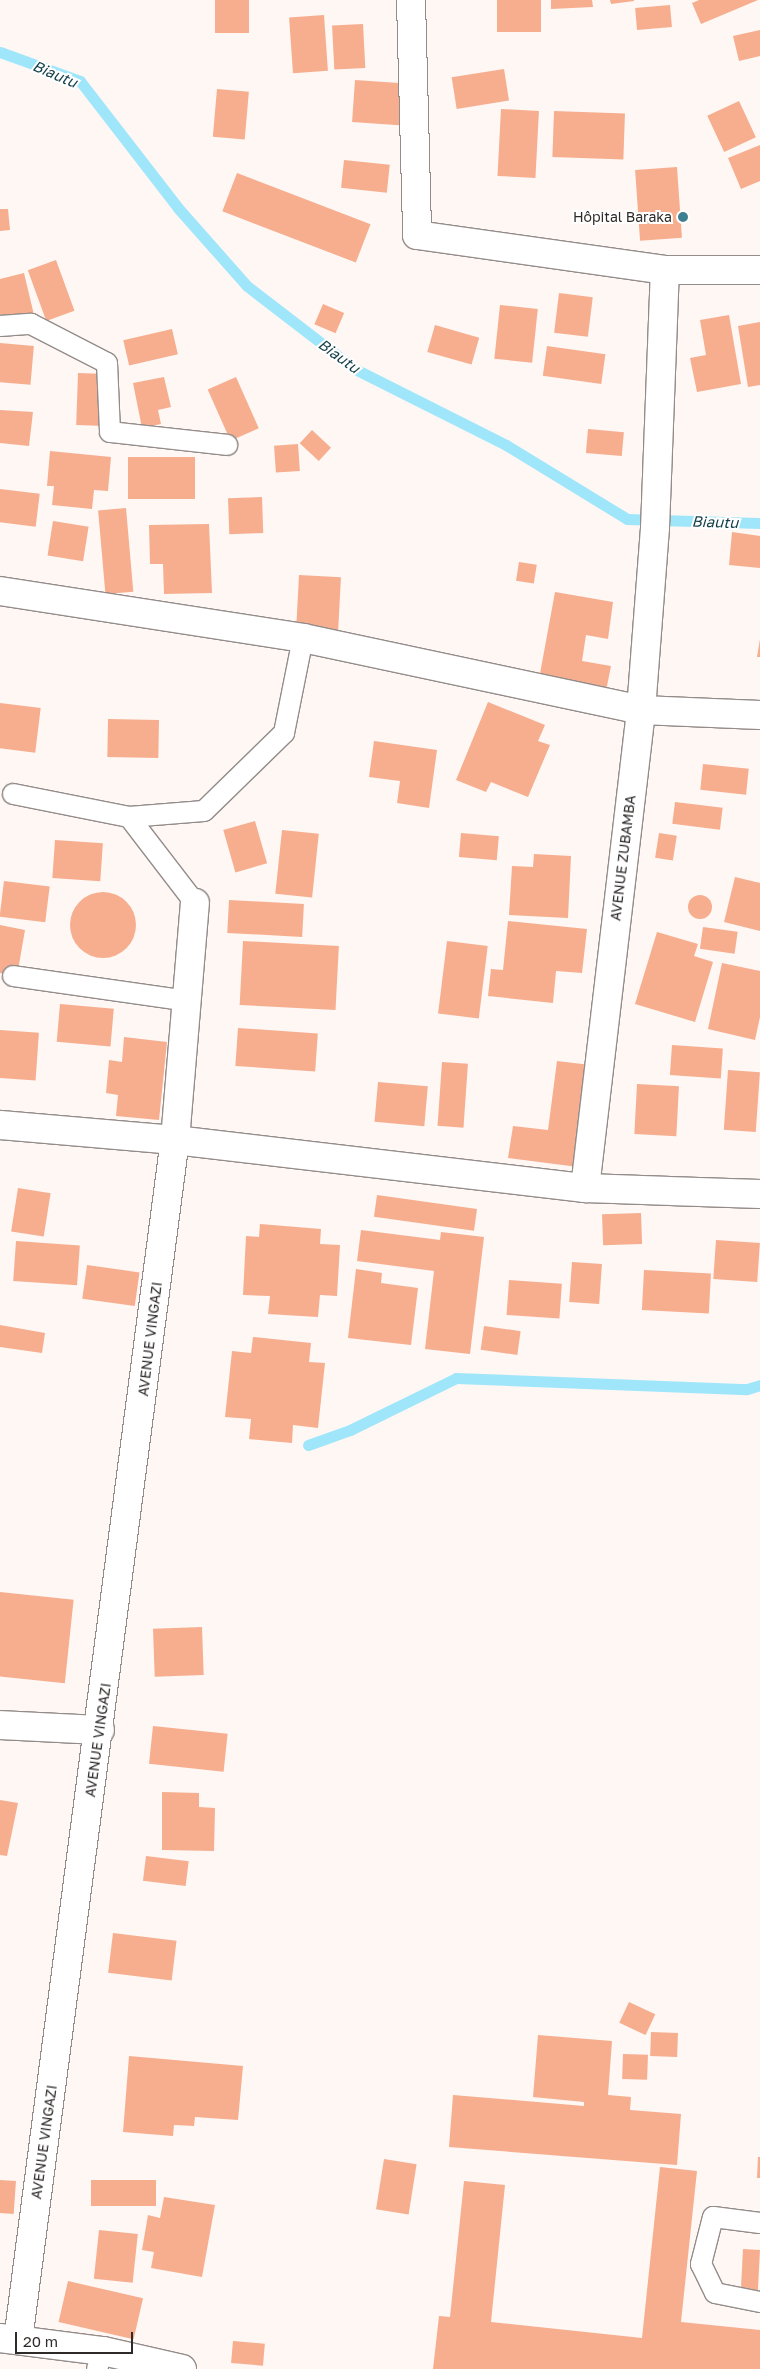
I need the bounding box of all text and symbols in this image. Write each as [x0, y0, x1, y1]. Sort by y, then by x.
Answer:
water label: Biautu [30, 57, 80, 91]
place label: Hôpital Baraka [573, 209, 672, 225]
marker: Hôpital Baraka [676, 210, 690, 224]
water label: Biautu [315, 335, 363, 377]
water label: Biautu [691, 512, 739, 532]
street label: AVENUE ZUBAMBA [607, 794, 639, 922]
street label: AVENUE VINGAZI [135, 1281, 165, 1397]
street label: AVENUE VINGAZI [82, 1682, 114, 1798]
street label: AVENUE VINGAZI [28, 2084, 60, 2200]
scale bar [18, 2322, 135, 2354]
text: 20 m [23, 2332, 58, 2350]

